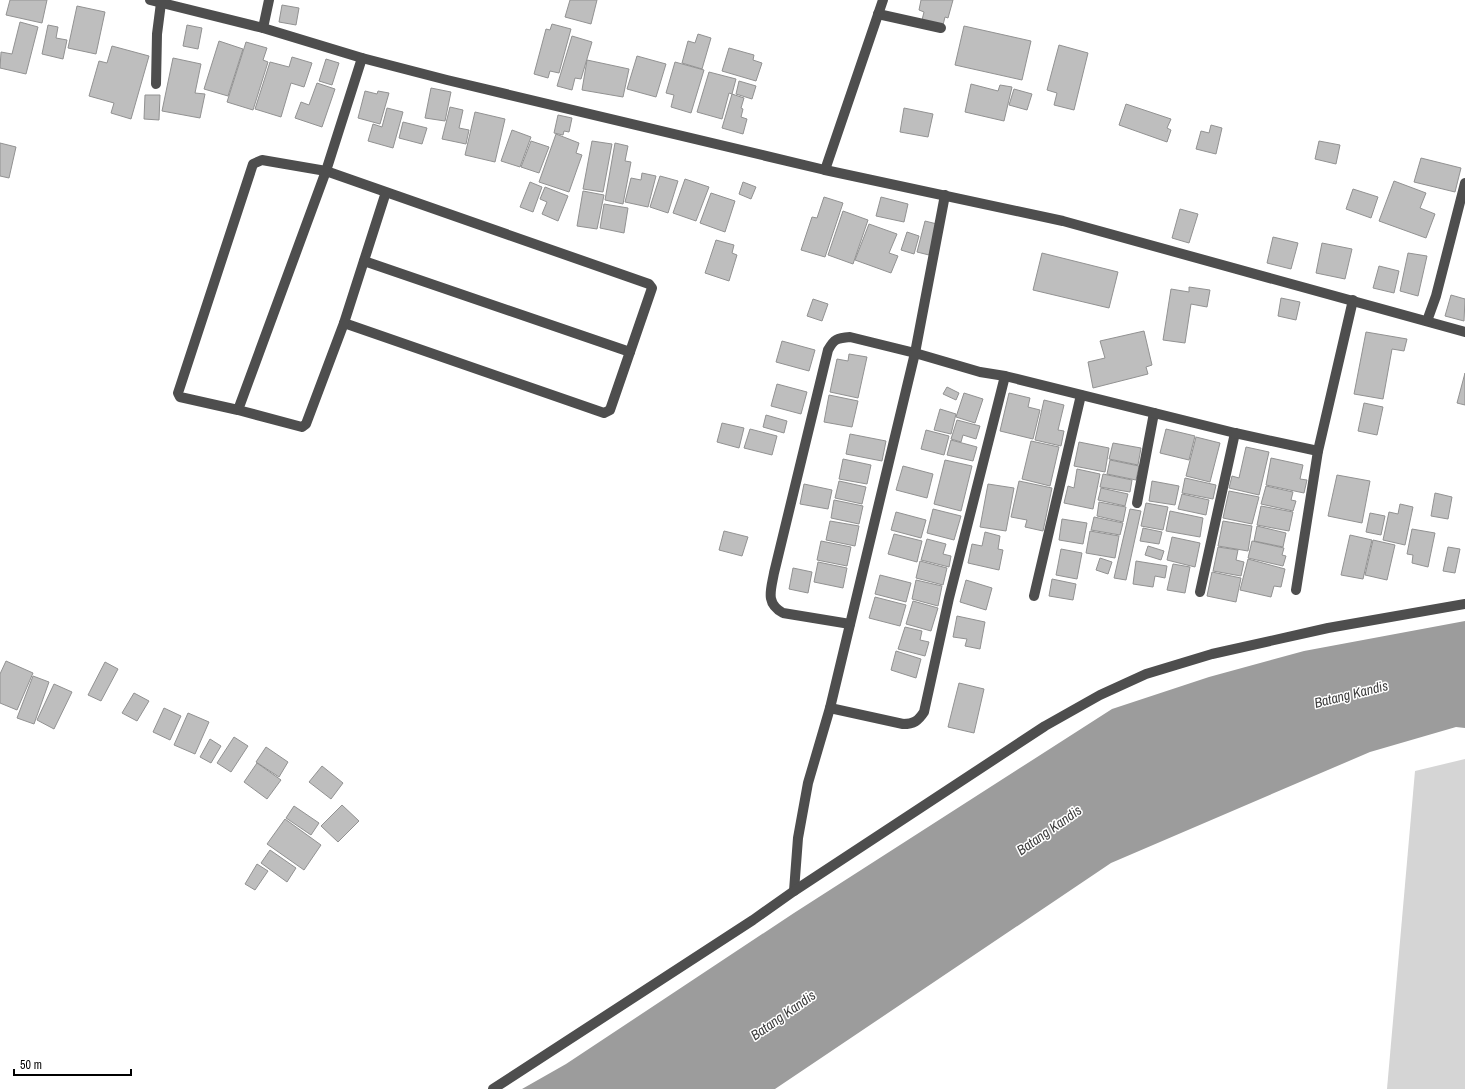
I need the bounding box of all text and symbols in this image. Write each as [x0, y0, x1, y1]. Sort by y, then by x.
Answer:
water label: Batang Kandis [1312, 676, 1390, 712]
water label: Batang Kandis [1013, 801, 1085, 859]
water label: Batang Kandis [747, 986, 819, 1044]
scale bar [14, 1051, 131, 1077]
text: 50 m [20, 1057, 42, 1073]

